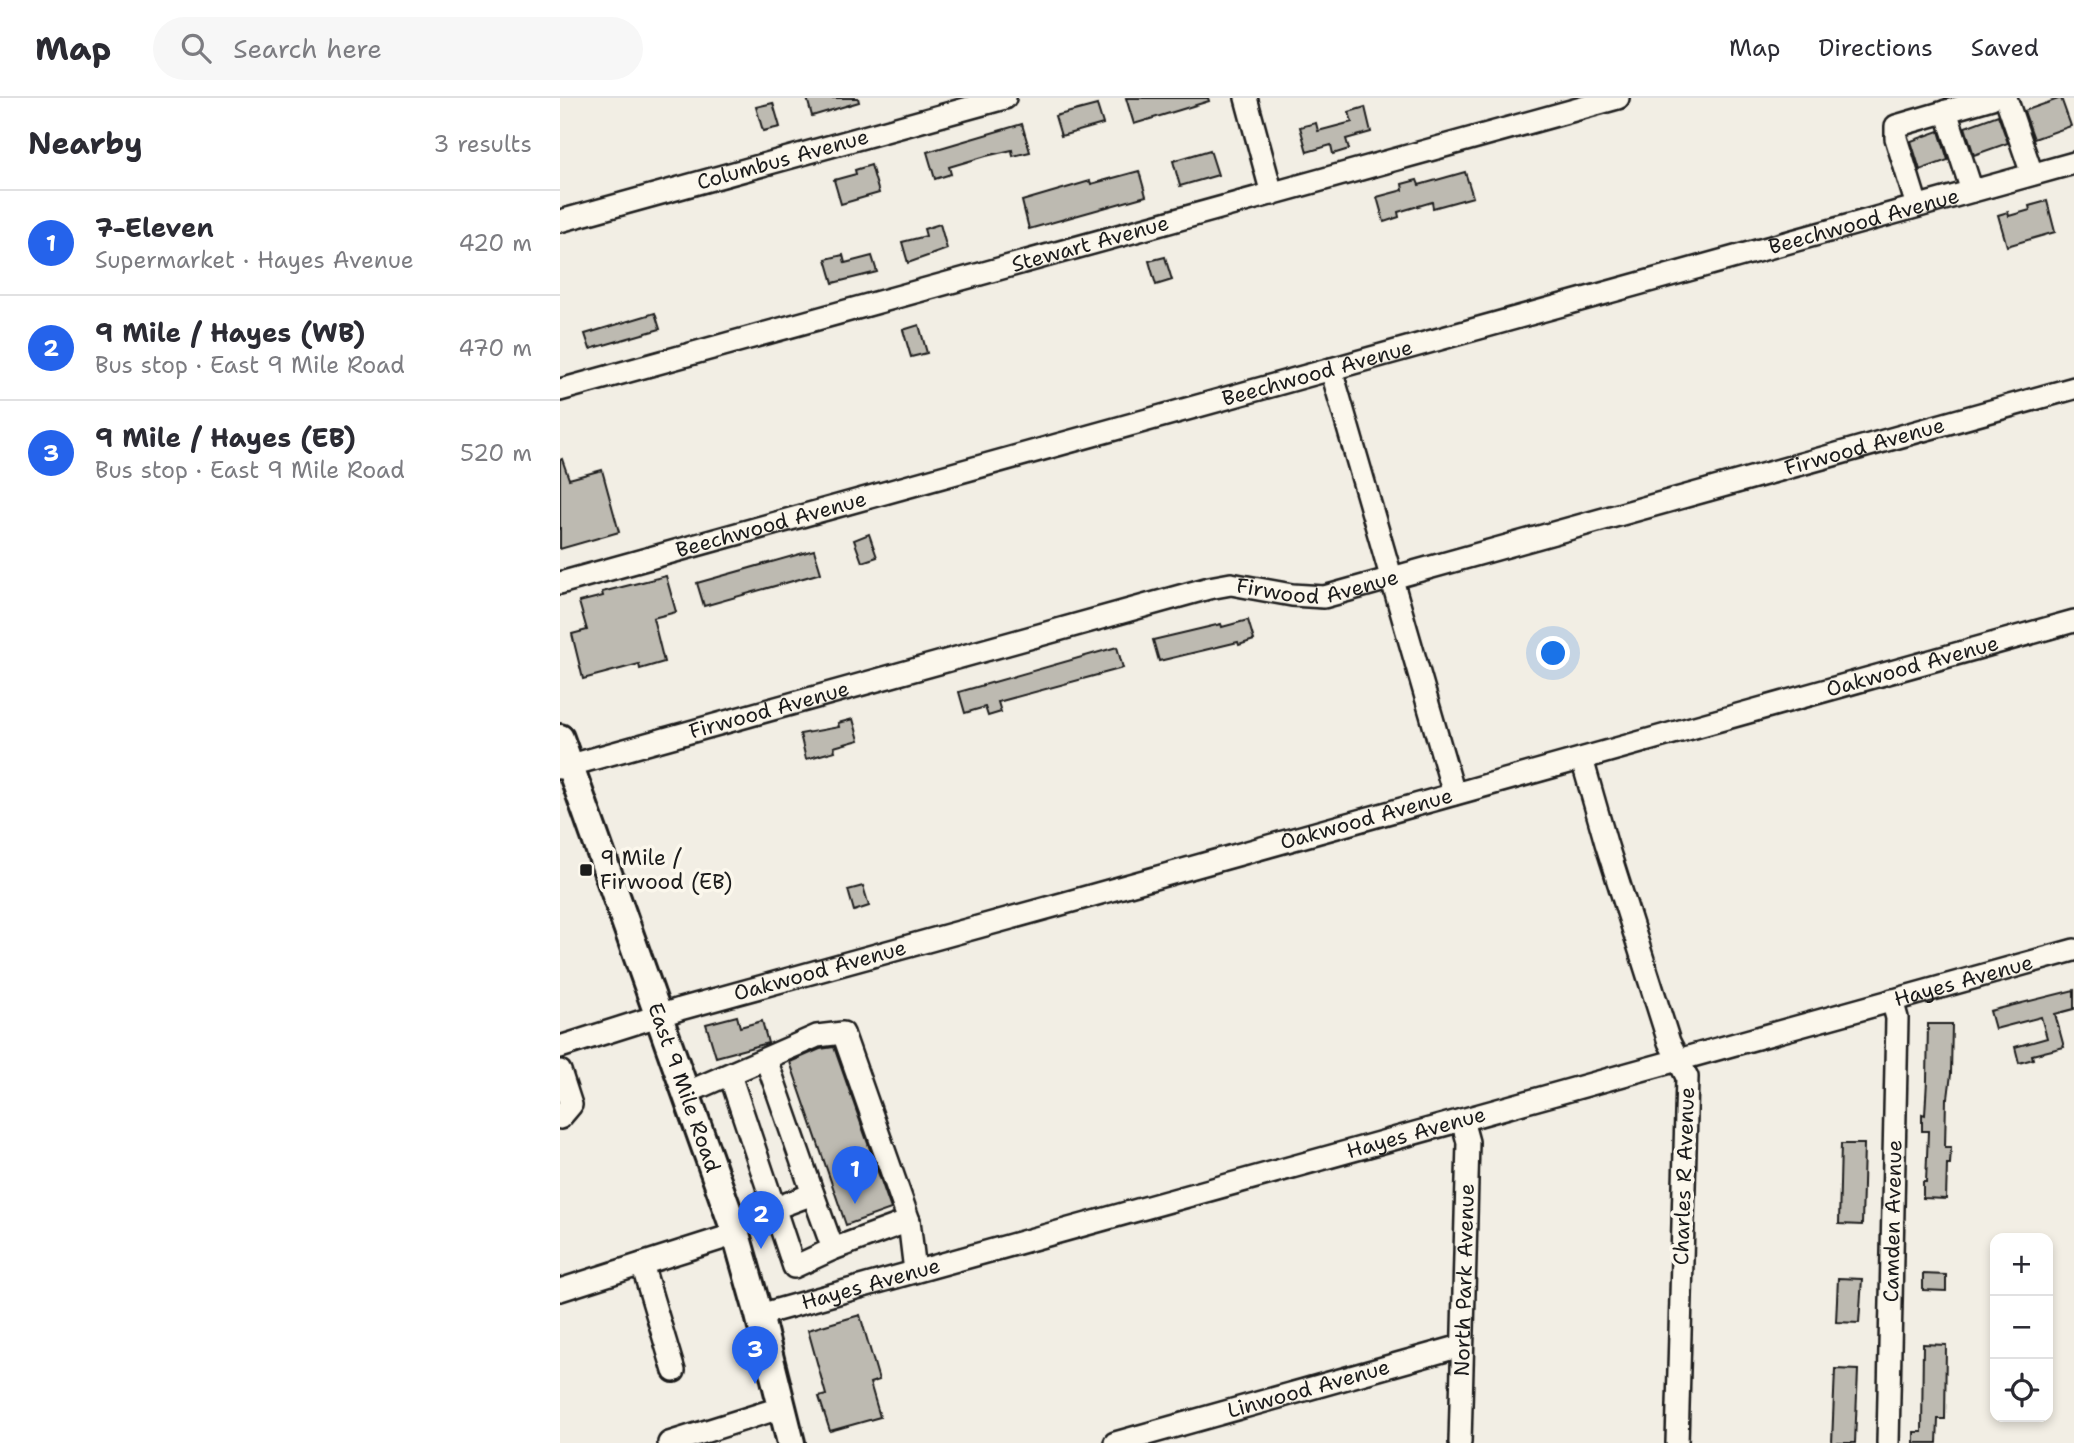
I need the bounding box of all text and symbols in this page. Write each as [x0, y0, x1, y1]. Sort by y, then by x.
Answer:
search box [153, 17, 643, 80]
text: Map [35, 26, 111, 71]
icon: search [177, 29, 215, 67]
text: Search here [233, 31, 382, 66]
text: Map [1729, 32, 1780, 64]
text: Directions [1818, 32, 1933, 64]
text: Saved [1971, 32, 2039, 64]
street label: Columbus Avenue [694, 122, 872, 197]
text: Nearby [28, 123, 143, 164]
text: 3 results [433, 129, 532, 159]
street label: Beechwood Avenue [1765, 182, 1962, 261]
street label: Stewart Avenue [1008, 209, 1172, 279]
text: 7-Eleven [95, 210, 214, 245]
text: 1 [46, 228, 56, 258]
text: 420 m [458, 228, 532, 258]
text: Supermarket · Hayes Avenue [95, 245, 414, 275]
text: 9 Mile / Hayes (WB) [95, 315, 365, 350]
text: 2 [43, 333, 59, 363]
text: 470 m [458, 333, 532, 363]
street label: Beechwood Avenue [1219, 333, 1416, 413]
text: Bus stop · East 9 Mile Road [95, 350, 405, 380]
street label: Firwood Avenue [1781, 411, 1948, 482]
text: 9 Mile / Hayes (EB) [95, 420, 356, 455]
text: 3 [43, 438, 59, 468]
text: 520 m [460, 438, 532, 468]
text: Bus stop · East 9 Mile Road [95, 455, 405, 485]
street label: Beechwood Avenue [673, 485, 869, 564]
street label: Firwood Avenue [1234, 563, 1402, 611]
street label: Oakwood Avenue [1823, 629, 2002, 704]
your location [1536, 636, 1570, 670]
street label: Firwood Avenue [686, 674, 852, 746]
street label: Oakwood Avenue [1277, 781, 1456, 856]
place label: 9 Mile / Firwood (EB) [600, 844, 732, 896]
marker: 9 Mile / Firwood (EB) [578, 862, 594, 878]
street label: Oakwood Avenue [730, 933, 909, 1008]
street label: Hayes Avenue [1891, 948, 2036, 1013]
street label: East 9 Mile Road [641, 999, 727, 1176]
street label: Charles R Avenue [1667, 1086, 1701, 1266]
street label: Hayes Avenue [1343, 1100, 1489, 1165]
street label: Camden Avenue [1877, 1139, 1908, 1303]
pin: 1 [832, 1146, 878, 1204]
street label: North Park Avenue [1448, 1183, 1481, 1377]
pin: 2 [738, 1191, 784, 1249]
map controls [1990, 1233, 2053, 1422]
button: + [1990, 1233, 2053, 1296]
street label: Hayes Avenue [798, 1251, 943, 1317]
button: − [1990, 1296, 2053, 1359]
pin: 3 [732, 1326, 778, 1384]
street label: Linwood Avenue [1224, 1353, 1393, 1425]
button: locate [1990, 1359, 2053, 1422]

